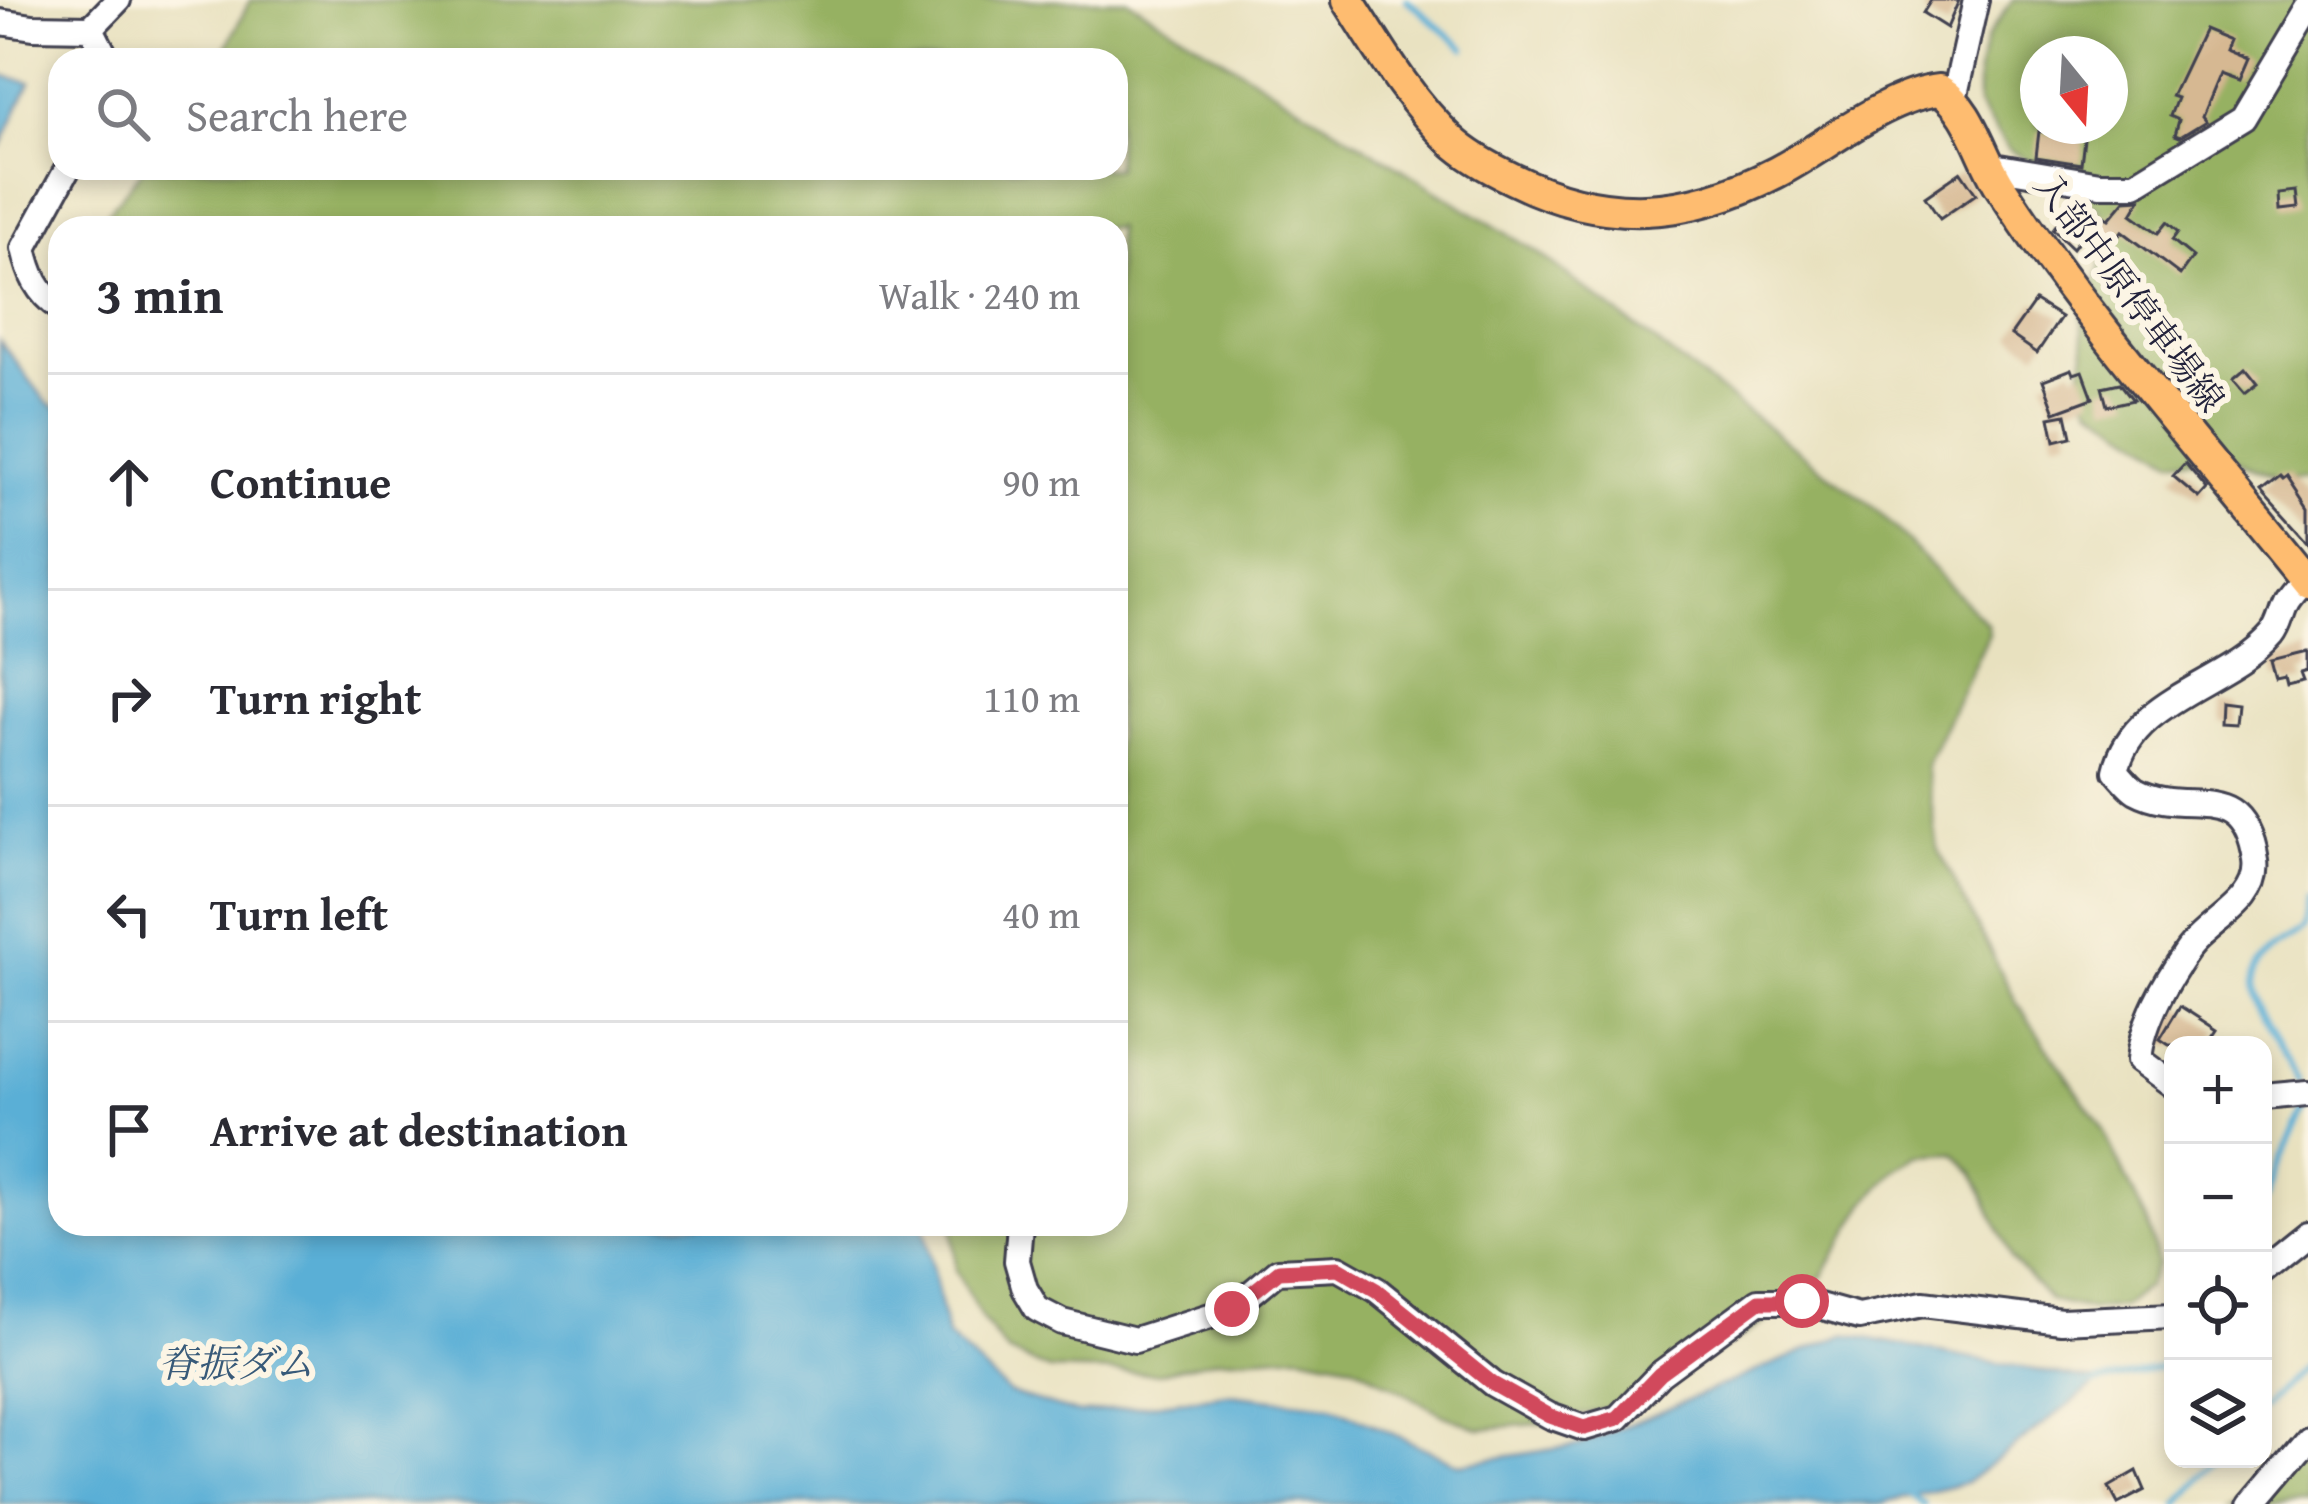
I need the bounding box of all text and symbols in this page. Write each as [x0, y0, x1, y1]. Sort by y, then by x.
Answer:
north arrow [2020, 36, 2128, 144]
search box [48, 48, 1128, 180]
icon: search [90, 81, 156, 147]
text: Search here [186, 82, 408, 147]
street label: 入部中原停車場線 [2023, 161, 2238, 423]
text: 3 min [96, 257, 223, 332]
text: Walk · 240 m [879, 266, 1080, 323]
icon: ahead [96, 449, 162, 515]
text: Continue [210, 449, 391, 514]
text: 90 m [1002, 453, 1080, 510]
icon: right [96, 665, 162, 731]
text: Turn right [210, 665, 422, 730]
text: 110 m [983, 669, 1080, 726]
icon: left [96, 881, 162, 947]
text: Turn left [210, 881, 388, 946]
text: 40 m [1002, 885, 1080, 942]
map controls [2164, 1036, 2272, 1468]
button: + [2164, 1036, 2272, 1144]
icon: arrive [96, 1097, 162, 1163]
text: Arrive at destination [210, 1097, 628, 1162]
button: − [2164, 1144, 2272, 1252]
button: locate [2164, 1252, 2272, 1360]
route start [1775, 1274, 1829, 1328]
route end [1205, 1282, 1259, 1336]
water label: 脊振ダム [158, 1334, 314, 1391]
button: layers [2164, 1360, 2272, 1468]

